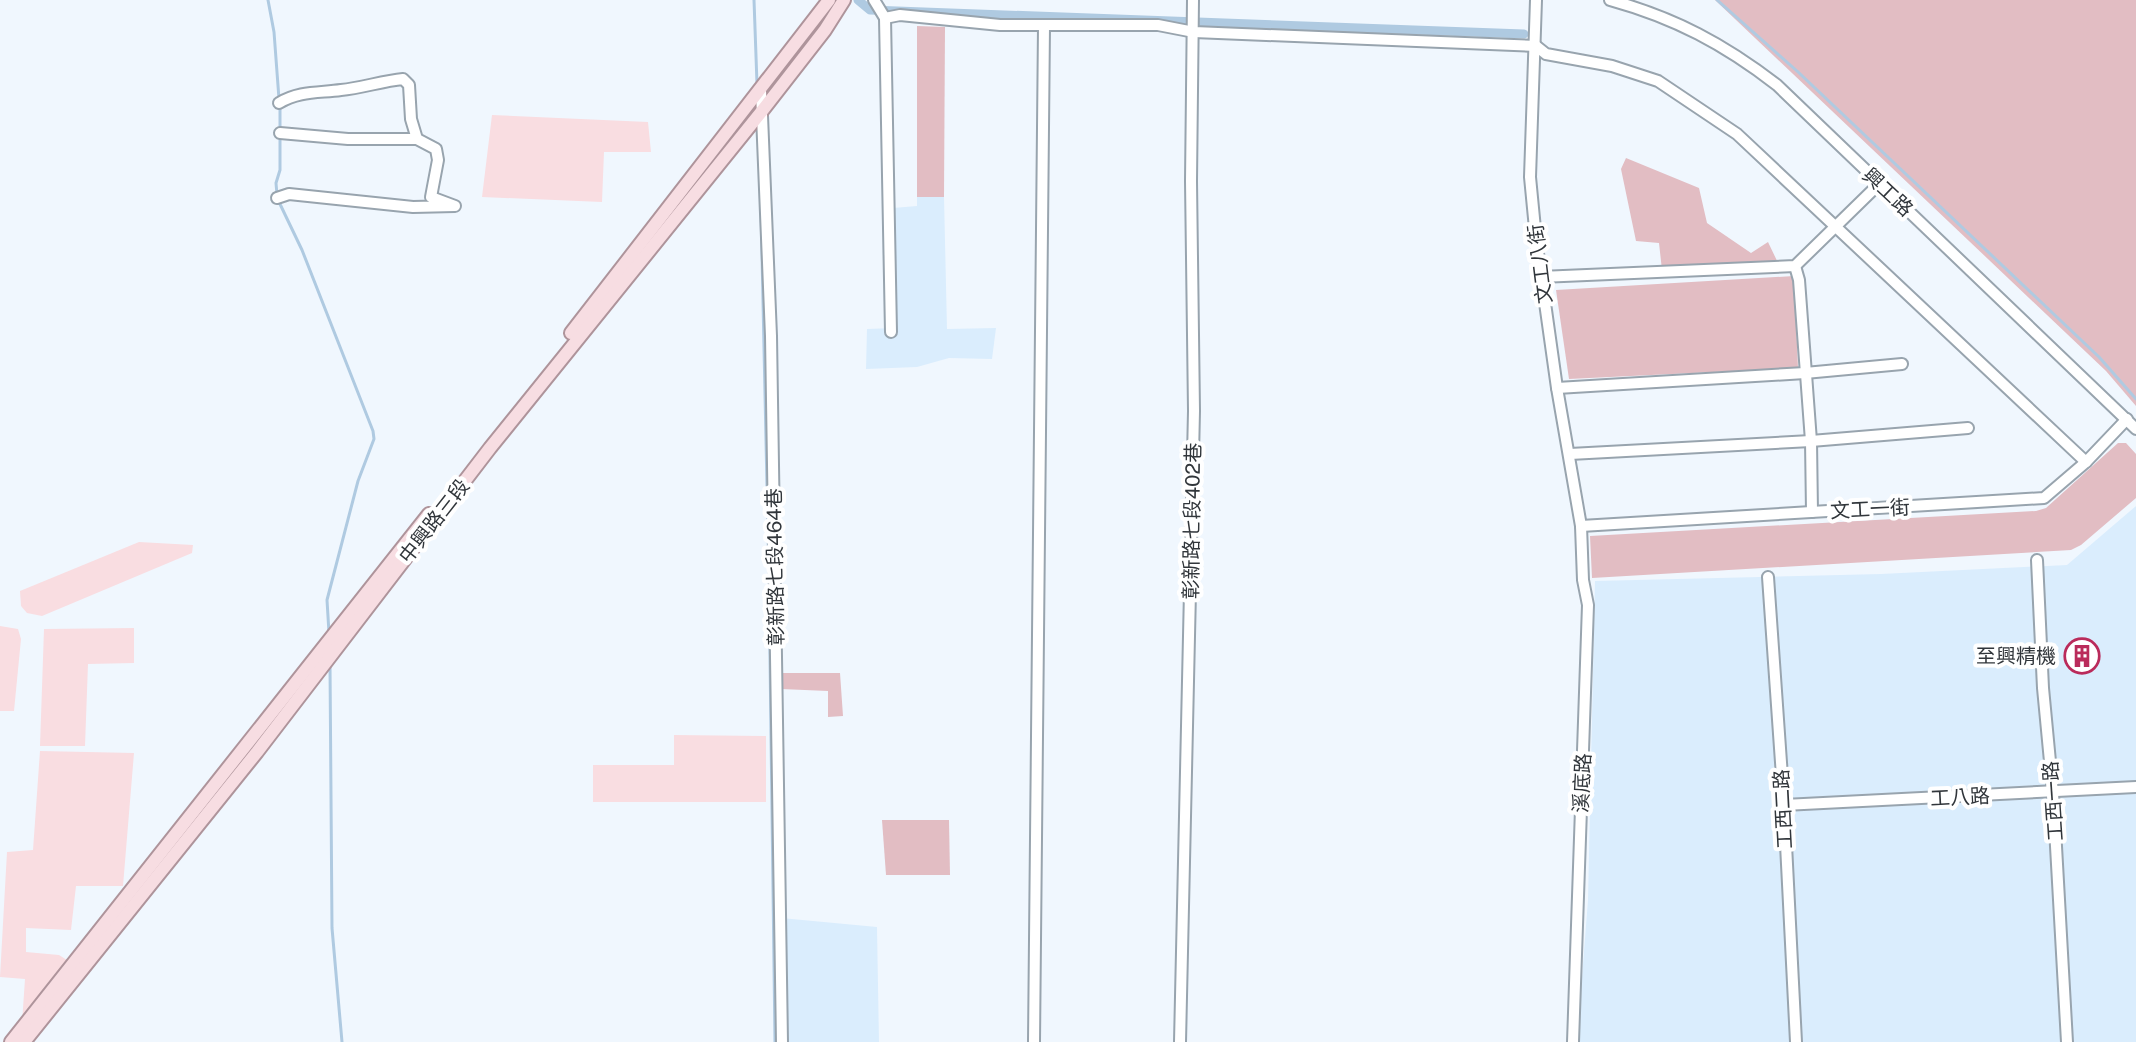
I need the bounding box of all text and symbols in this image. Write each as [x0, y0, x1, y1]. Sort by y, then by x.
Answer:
street label: 興工路 [1858, 163, 1918, 221]
street label: 文工八街 [1523, 223, 1557, 305]
street label: 彰新路七段402巷 [1179, 442, 1205, 600]
street label: 中興路三段 [394, 474, 474, 568]
street label: 彰新路七段464巷 [762, 488, 788, 646]
street label: 文工一街 [1829, 495, 1911, 523]
building icon: 至興精機 [2063, 637, 2101, 675]
place label: 至興精機 [1976, 644, 2056, 668]
street label: 溪底路 [1568, 752, 1596, 814]
street label: 工西一路 [2038, 760, 2068, 842]
street label: 工西二路 [1769, 768, 1797, 850]
street label: 工八路 [1929, 783, 1991, 811]

